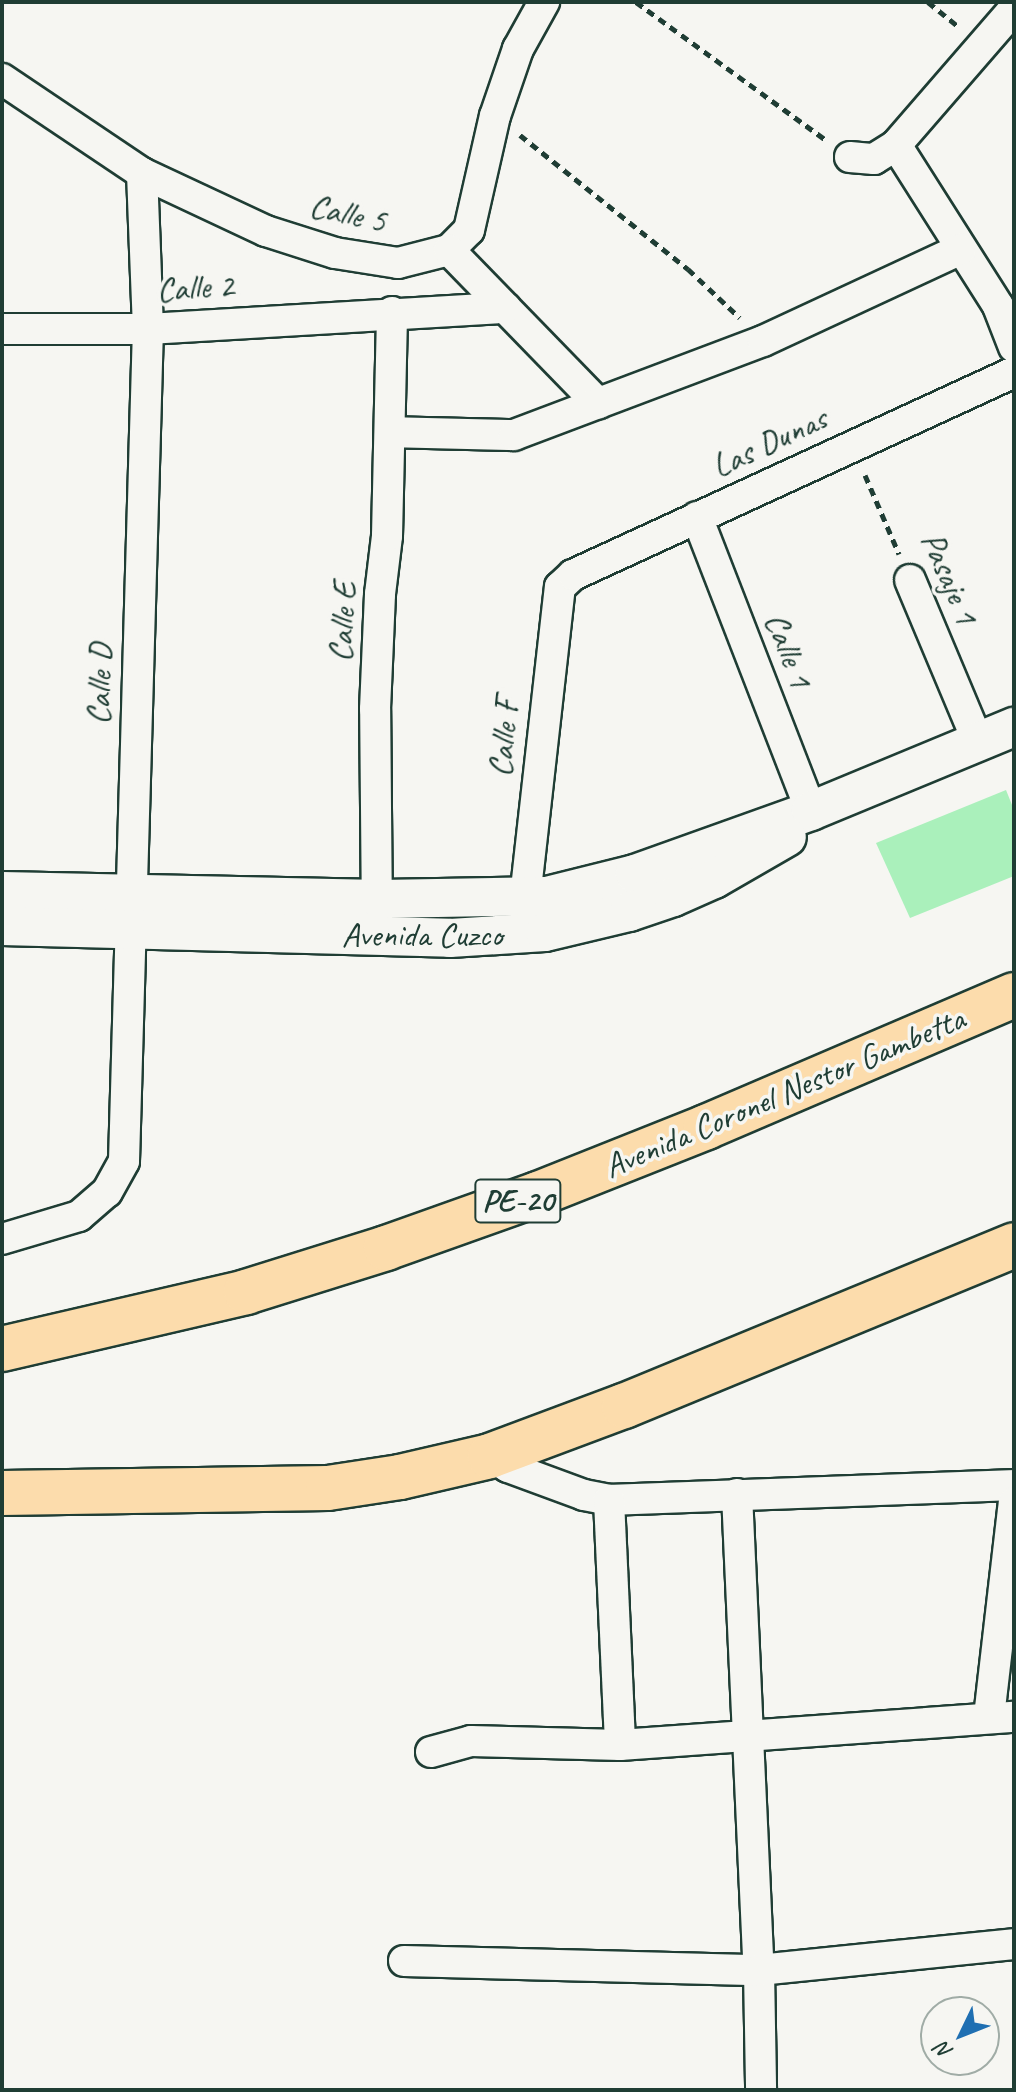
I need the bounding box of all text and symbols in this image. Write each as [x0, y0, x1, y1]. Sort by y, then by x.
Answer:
street label: Calle 5 [306, 184, 390, 242]
street label: Calle 2 [155, 264, 235, 310]
street label: Las Dunas [705, 398, 833, 486]
street label: Pasaje 1 [912, 526, 988, 630]
street label: Calle E [319, 581, 365, 663]
street label: Calle 1 [756, 607, 822, 693]
street label: Calle D [77, 643, 121, 725]
street label: Calle F [479, 698, 527, 778]
street label: Avenida Cuzco [342, 915, 502, 955]
street label: Avenida Coronel Nestor Gambetta [597, 997, 971, 1187]
road number: PE-20 [474, 1173, 562, 1229]
north arrow [920, 1996, 1000, 2076]
text: N [929, 2036, 959, 2066]

